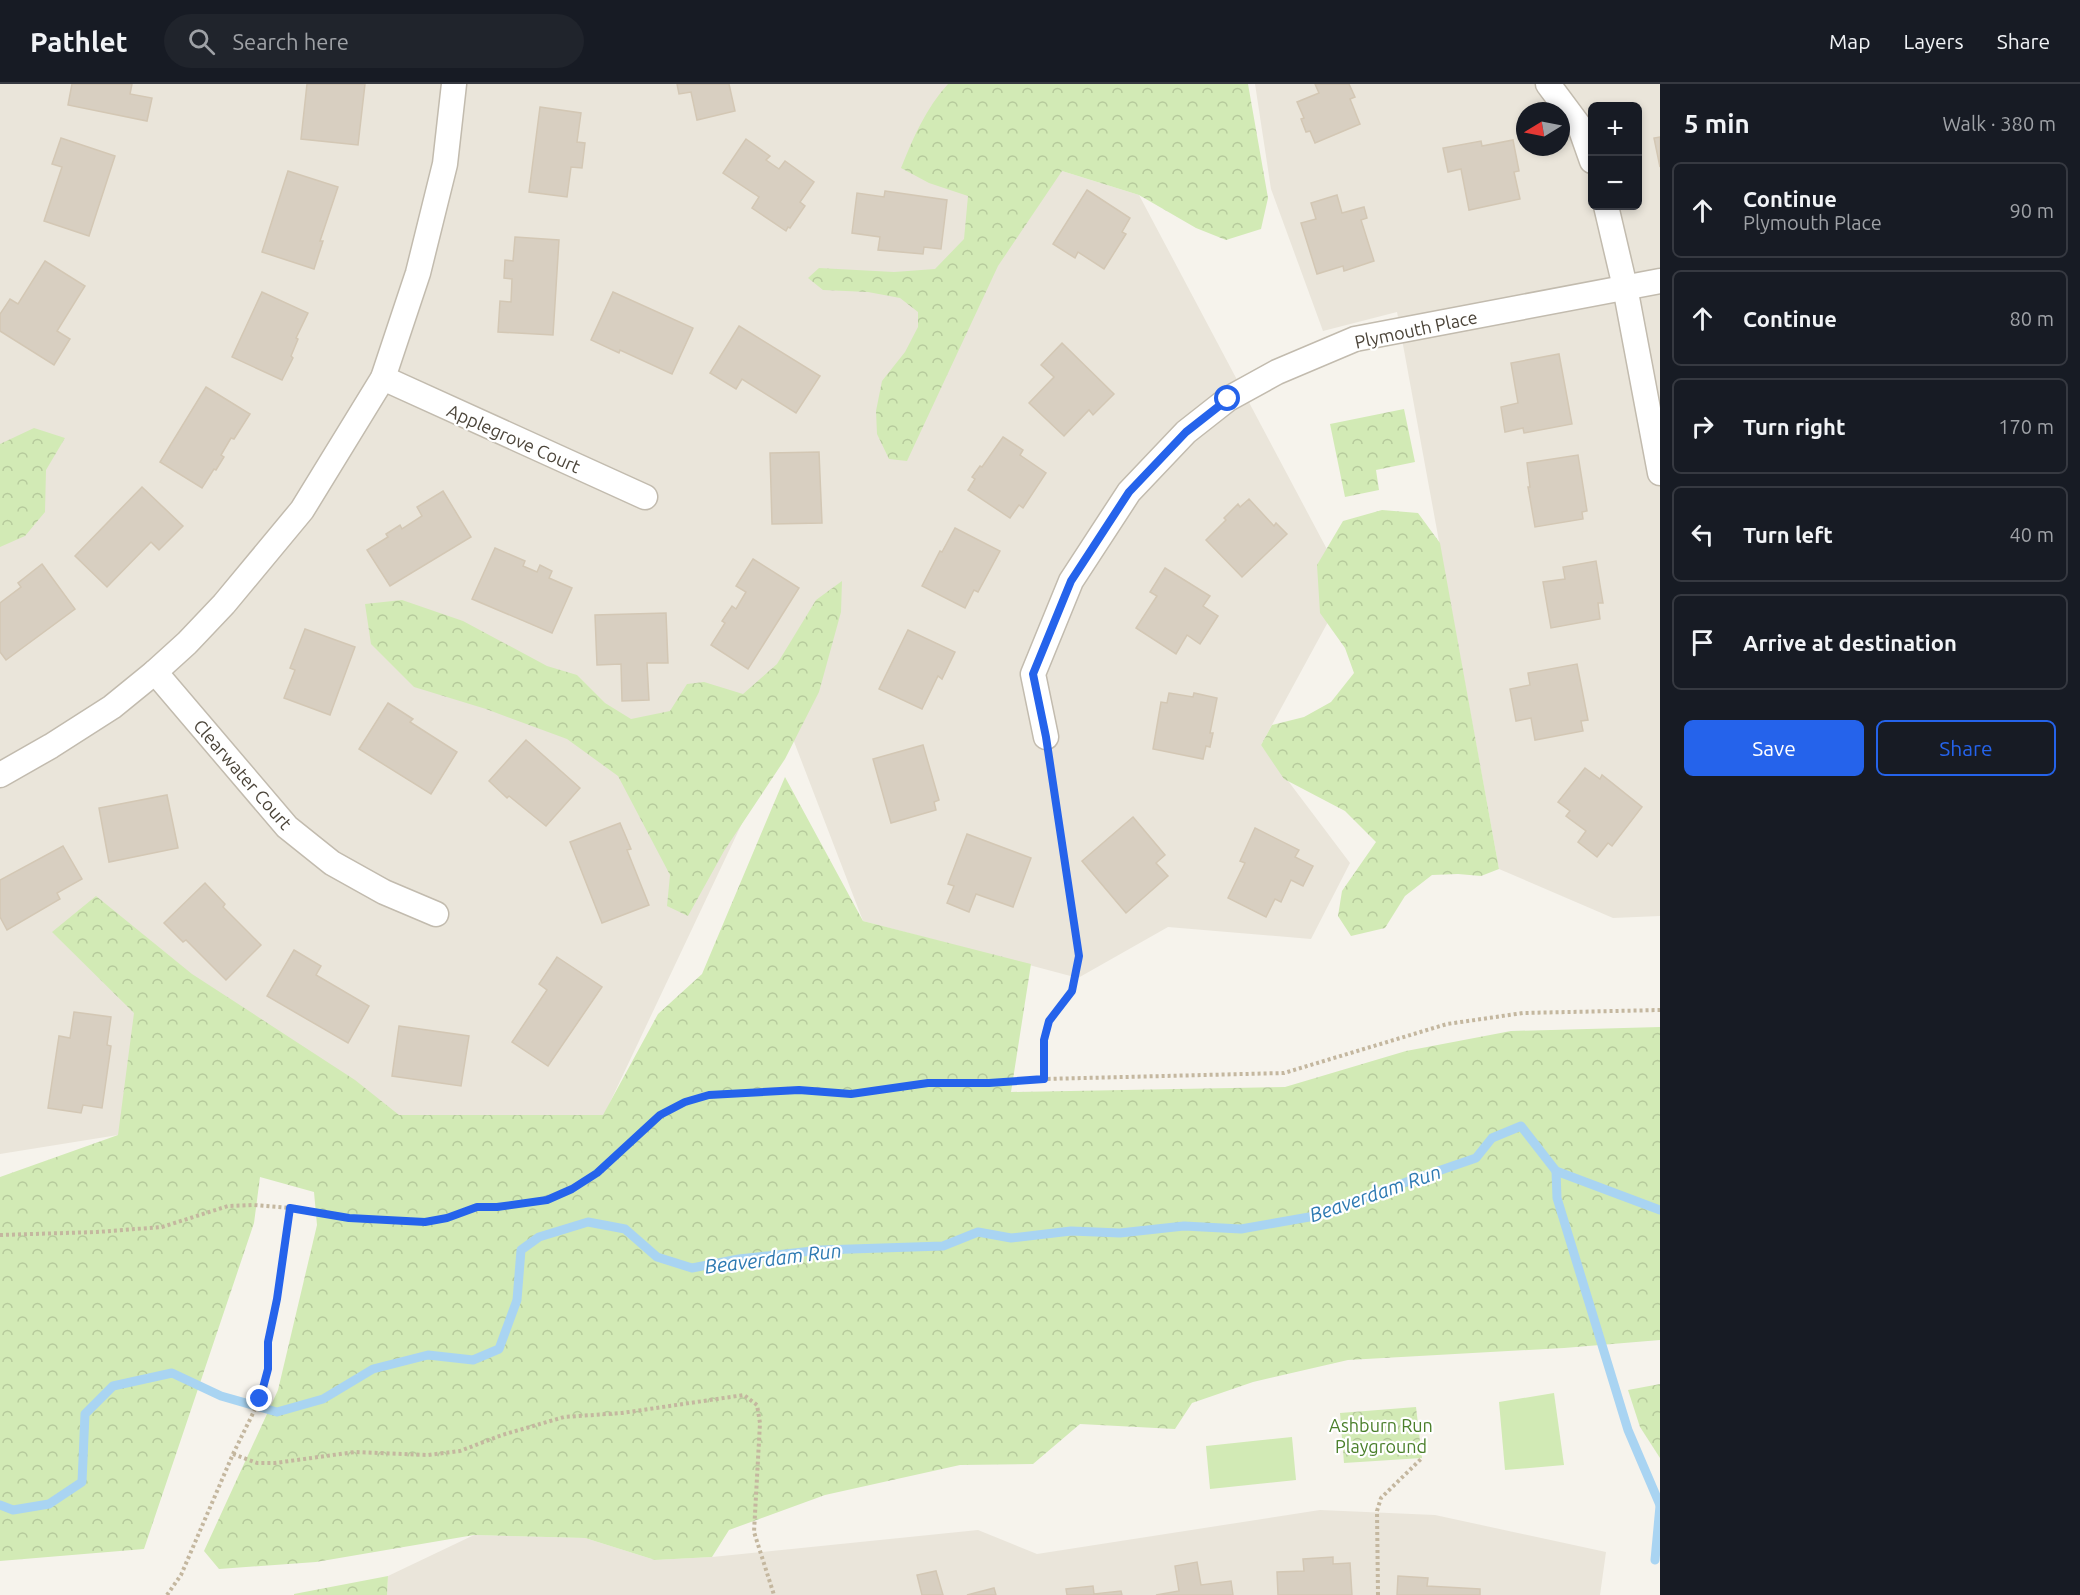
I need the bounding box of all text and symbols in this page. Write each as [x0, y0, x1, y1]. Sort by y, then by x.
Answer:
search box [164, 14, 584, 68]
icon: search [185, 25, 218, 58]
text: Pathlet [30, 26, 128, 57]
text: Search here [233, 29, 349, 54]
text: Map [1829, 29, 1870, 53]
text: Layers [1903, 29, 1964, 53]
text: Share [1997, 29, 2050, 53]
north arrow [1516, 102, 1570, 156]
map controls [1588, 102, 1642, 210]
button: + [1588, 102, 1642, 156]
text: 5 min [1684, 109, 1750, 138]
text: Walk · 380 m [1943, 112, 2056, 135]
button: − [1588, 156, 1642, 210]
text: Continue [1743, 186, 1837, 211]
icon: ahead [1686, 194, 1719, 227]
text: 90 m [2010, 199, 2054, 222]
text: Plymouth Place [1743, 211, 1882, 234]
icon: ahead [1686, 302, 1719, 335]
street label: Plymouth Place [1353, 306, 1479, 352]
text: Continue [1743, 306, 1837, 331]
text: 80 m [2010, 307, 2054, 330]
route start [1214, 385, 1240, 411]
street label: Applegrove Court [444, 400, 584, 476]
icon: right [1686, 410, 1719, 443]
text: Turn right [1743, 414, 1845, 439]
text: 170 m [1998, 415, 2054, 438]
icon: left [1686, 518, 1719, 551]
text: Turn left [1743, 522, 1833, 547]
text: 40 m [2010, 523, 2054, 546]
icon: arrive [1686, 626, 1719, 659]
text: Arrive at destination [1743, 630, 1957, 655]
street label: Clearwater Court [190, 715, 296, 833]
button: Save [1684, 720, 1864, 776]
button: Share [1876, 720, 2056, 776]
water label: Beaverdam Run [1306, 1160, 1444, 1226]
water label: Beaverdam Run [703, 1238, 843, 1278]
route end [246, 1385, 272, 1411]
park label: Ashburn Run Playground [1329, 1415, 1433, 1456]

